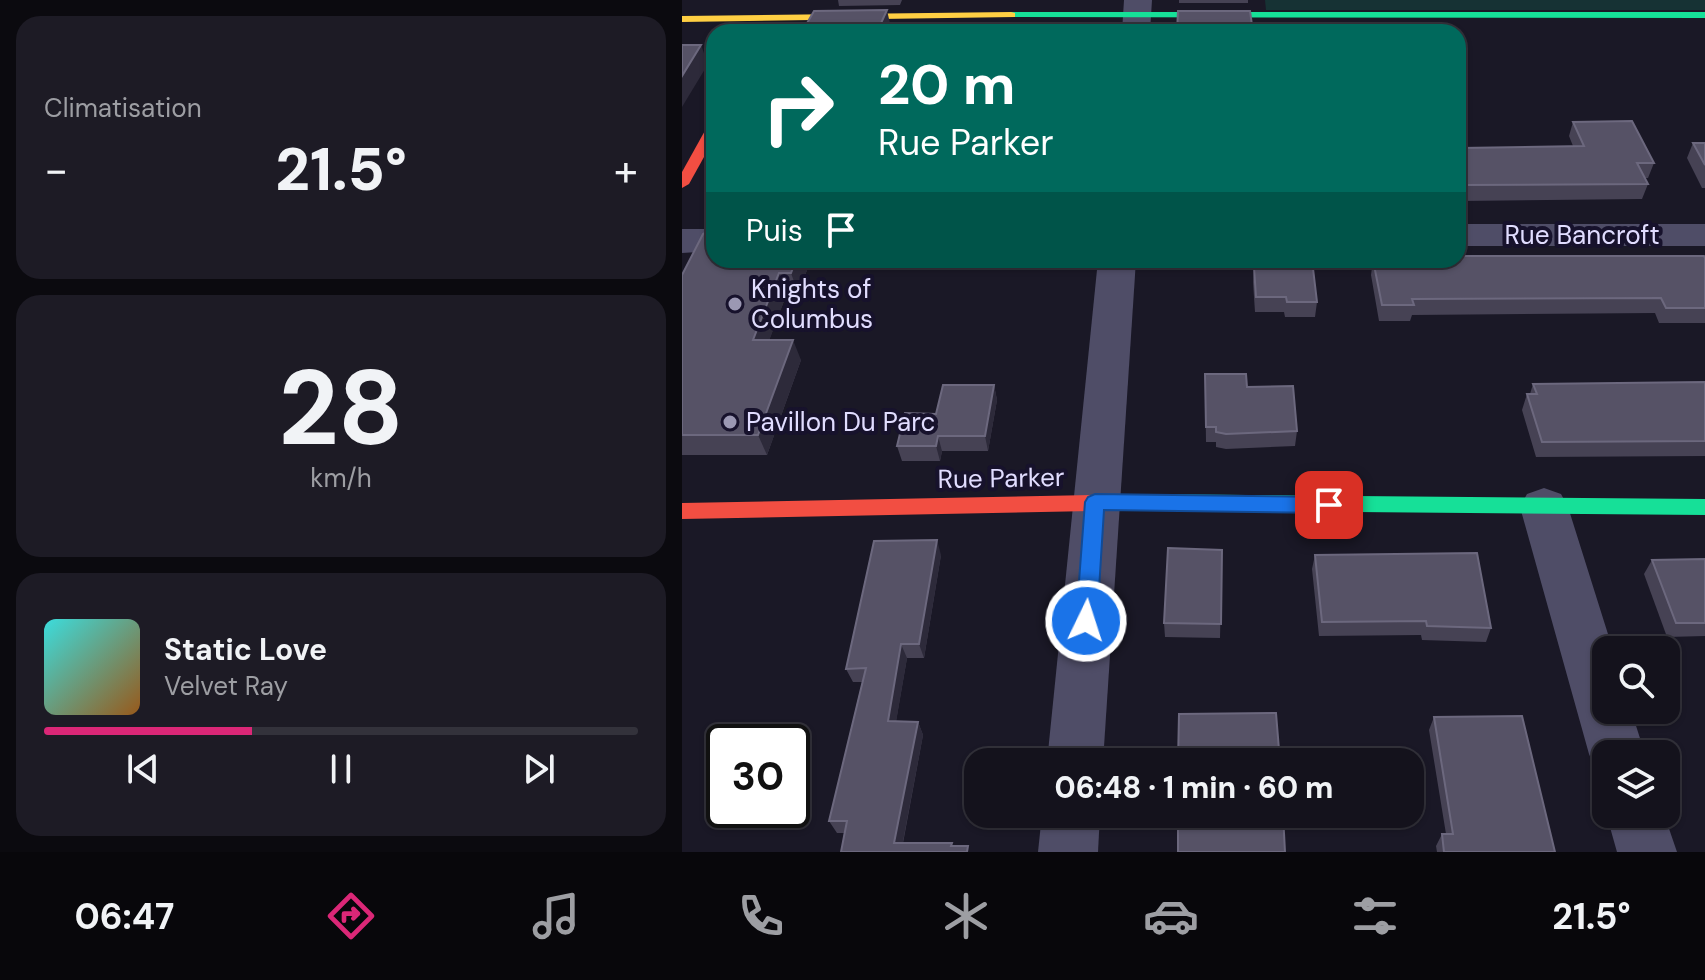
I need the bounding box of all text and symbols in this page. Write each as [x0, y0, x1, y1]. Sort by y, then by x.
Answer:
text: 20 m [878, 48, 1015, 121]
icon: right [746, 56, 850, 160]
text: Climatisation [44, 91, 202, 125]
text: Rue Parker [878, 119, 1054, 166]
text: 21.5° [275, 130, 407, 209]
text: − [44, 141, 68, 199]
text: + [614, 141, 638, 199]
icon: arrive [819, 208, 863, 252]
text: Puis [746, 211, 803, 250]
street label: Rue Bancroft [1504, 218, 1660, 252]
place label: Knights of Columbus [751, 272, 873, 336]
marker: Knights of Columbus [726, 295, 744, 313]
text: 28 [278, 341, 404, 476]
place label: Pavillon Du Parc [746, 405, 935, 439]
marker: Pavillon Du Parc [721, 413, 739, 431]
street label: Rue Parker [937, 460, 1065, 496]
text: km/h [310, 461, 372, 495]
pin [1295, 471, 1363, 539]
icon: arrive [1307, 483, 1351, 527]
position arrow [1044, 579, 1128, 663]
text: Static Love [164, 630, 327, 669]
map controls [1592, 636, 1680, 828]
button: search [1592, 636, 1680, 724]
text: Velvet Ray [164, 669, 288, 703]
speed limit sign: 30 [706, 724, 810, 828]
button: layers [1592, 740, 1680, 828]
icon: previous [121, 747, 165, 791]
icon: pause [319, 747, 363, 791]
icon: next [517, 747, 561, 791]
text: 06:48 · 1 min · 60 m [1055, 768, 1333, 807]
icon: directions [323, 888, 379, 944]
icon: music [528, 888, 584, 944]
icon: phone [733, 888, 789, 944]
icon: climate [938, 888, 994, 944]
icon: car [1143, 888, 1199, 944]
icon: filters [1347, 888, 1403, 944]
text: 06:47 [74, 893, 174, 940]
text: 21.5° [1552, 893, 1631, 940]

